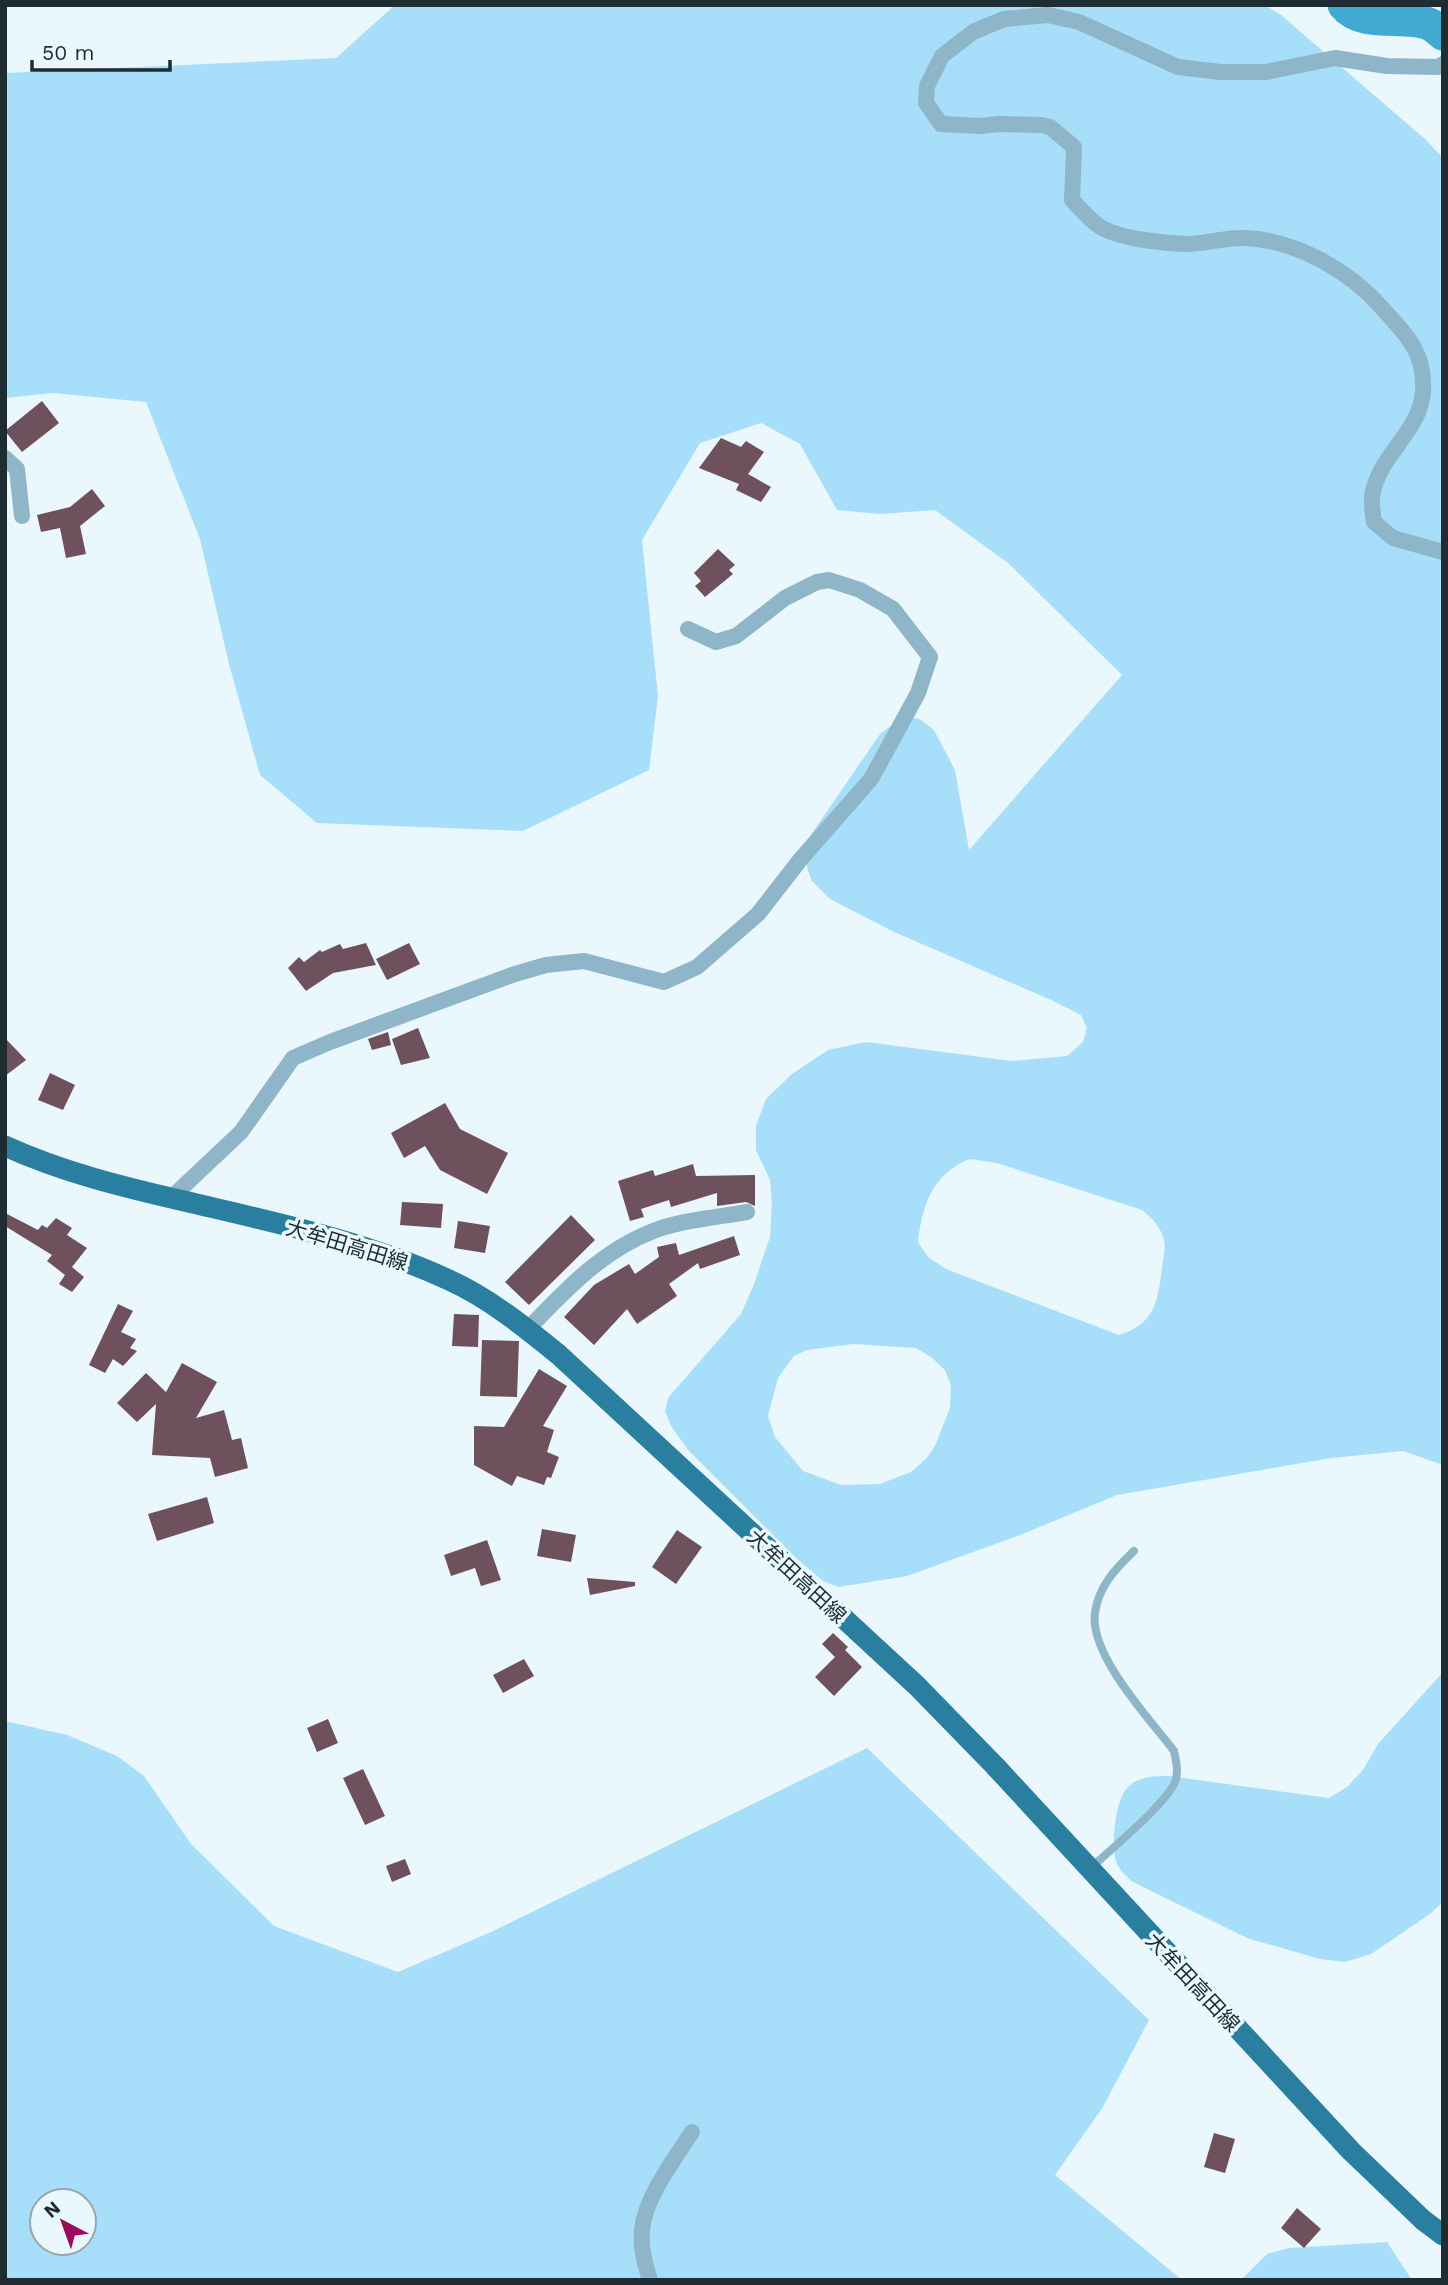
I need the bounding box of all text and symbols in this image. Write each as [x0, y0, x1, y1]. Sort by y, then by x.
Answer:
scale bar [32, 28, 170, 72]
text: 50 m [42, 40, 94, 65]
street label: 大牟田高田線 [283, 1215, 411, 1275]
street label: 大牟田高田線 [742, 1524, 852, 1628]
street label: 大牟田高田線 [1141, 1927, 1245, 2037]
north arrow [28, 2187, 98, 2257]
text: N [39, 2196, 65, 2223]

